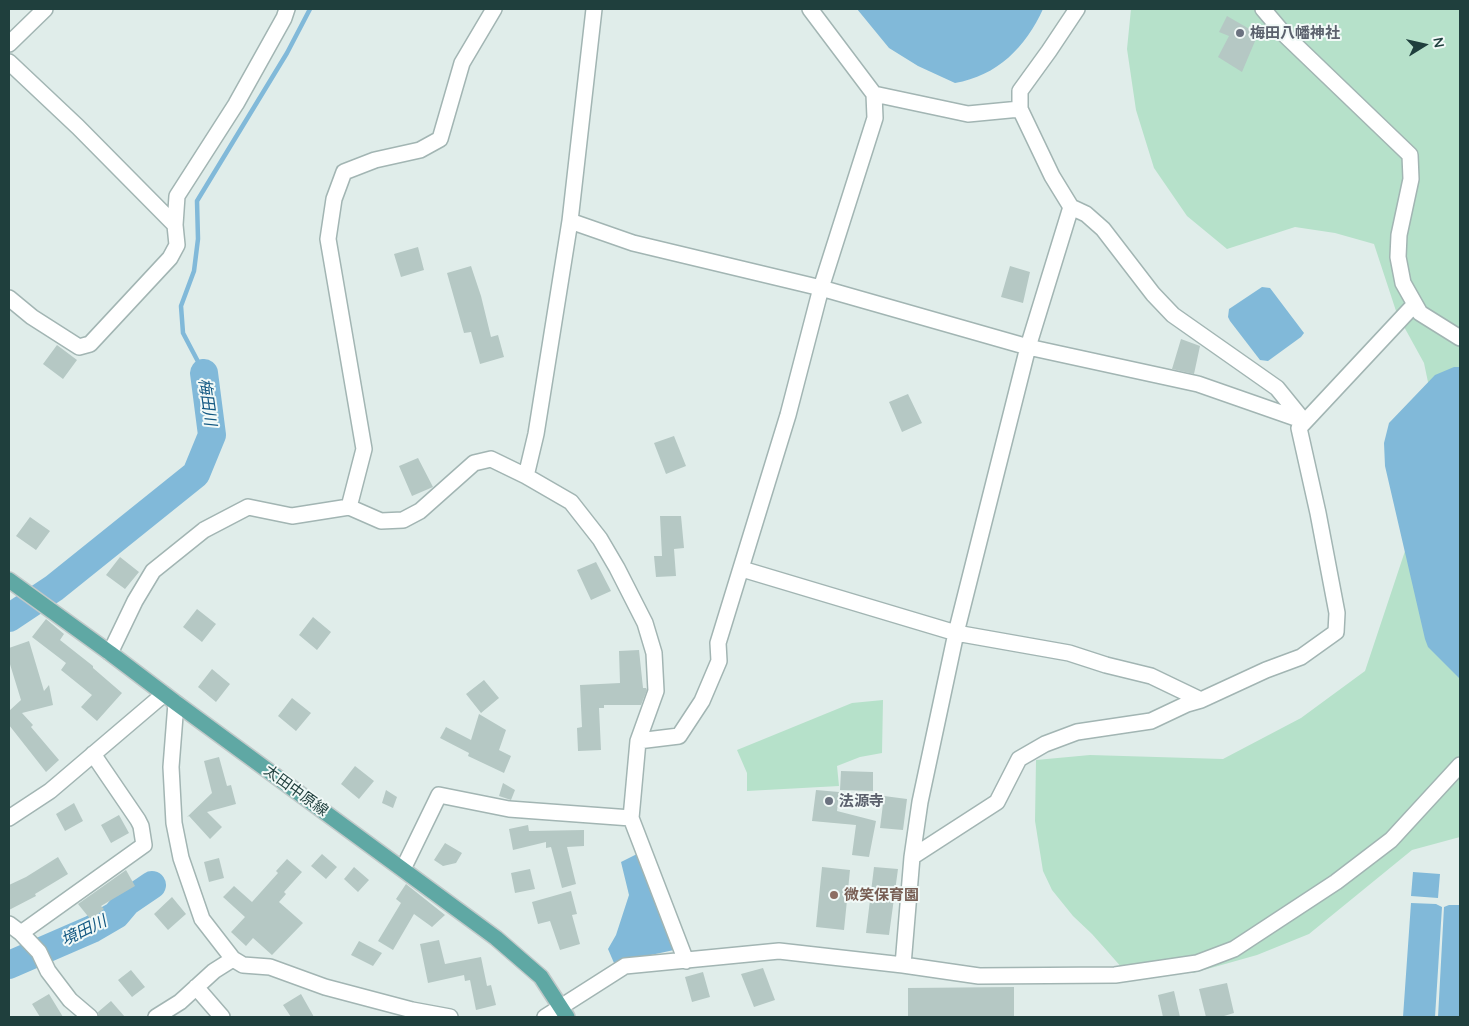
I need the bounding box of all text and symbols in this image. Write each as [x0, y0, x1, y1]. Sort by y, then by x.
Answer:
north arrow [1399, 20, 1449, 70]
place label: 梅田八幡神社 [1250, 24, 1340, 42]
marker: 梅田八幡神社 [1234, 27, 1246, 39]
text: N [1429, 36, 1449, 49]
water label: 梅田川 [194, 377, 220, 427]
street label: 太田中原線 [260, 762, 332, 820]
place label: 法源寺 [839, 792, 884, 810]
marker: 法源寺 [823, 795, 835, 807]
place label: 微笑保育園 [844, 886, 919, 904]
marker: 微笑保育園 [828, 889, 840, 901]
water label: 境田川 [58, 912, 110, 950]

